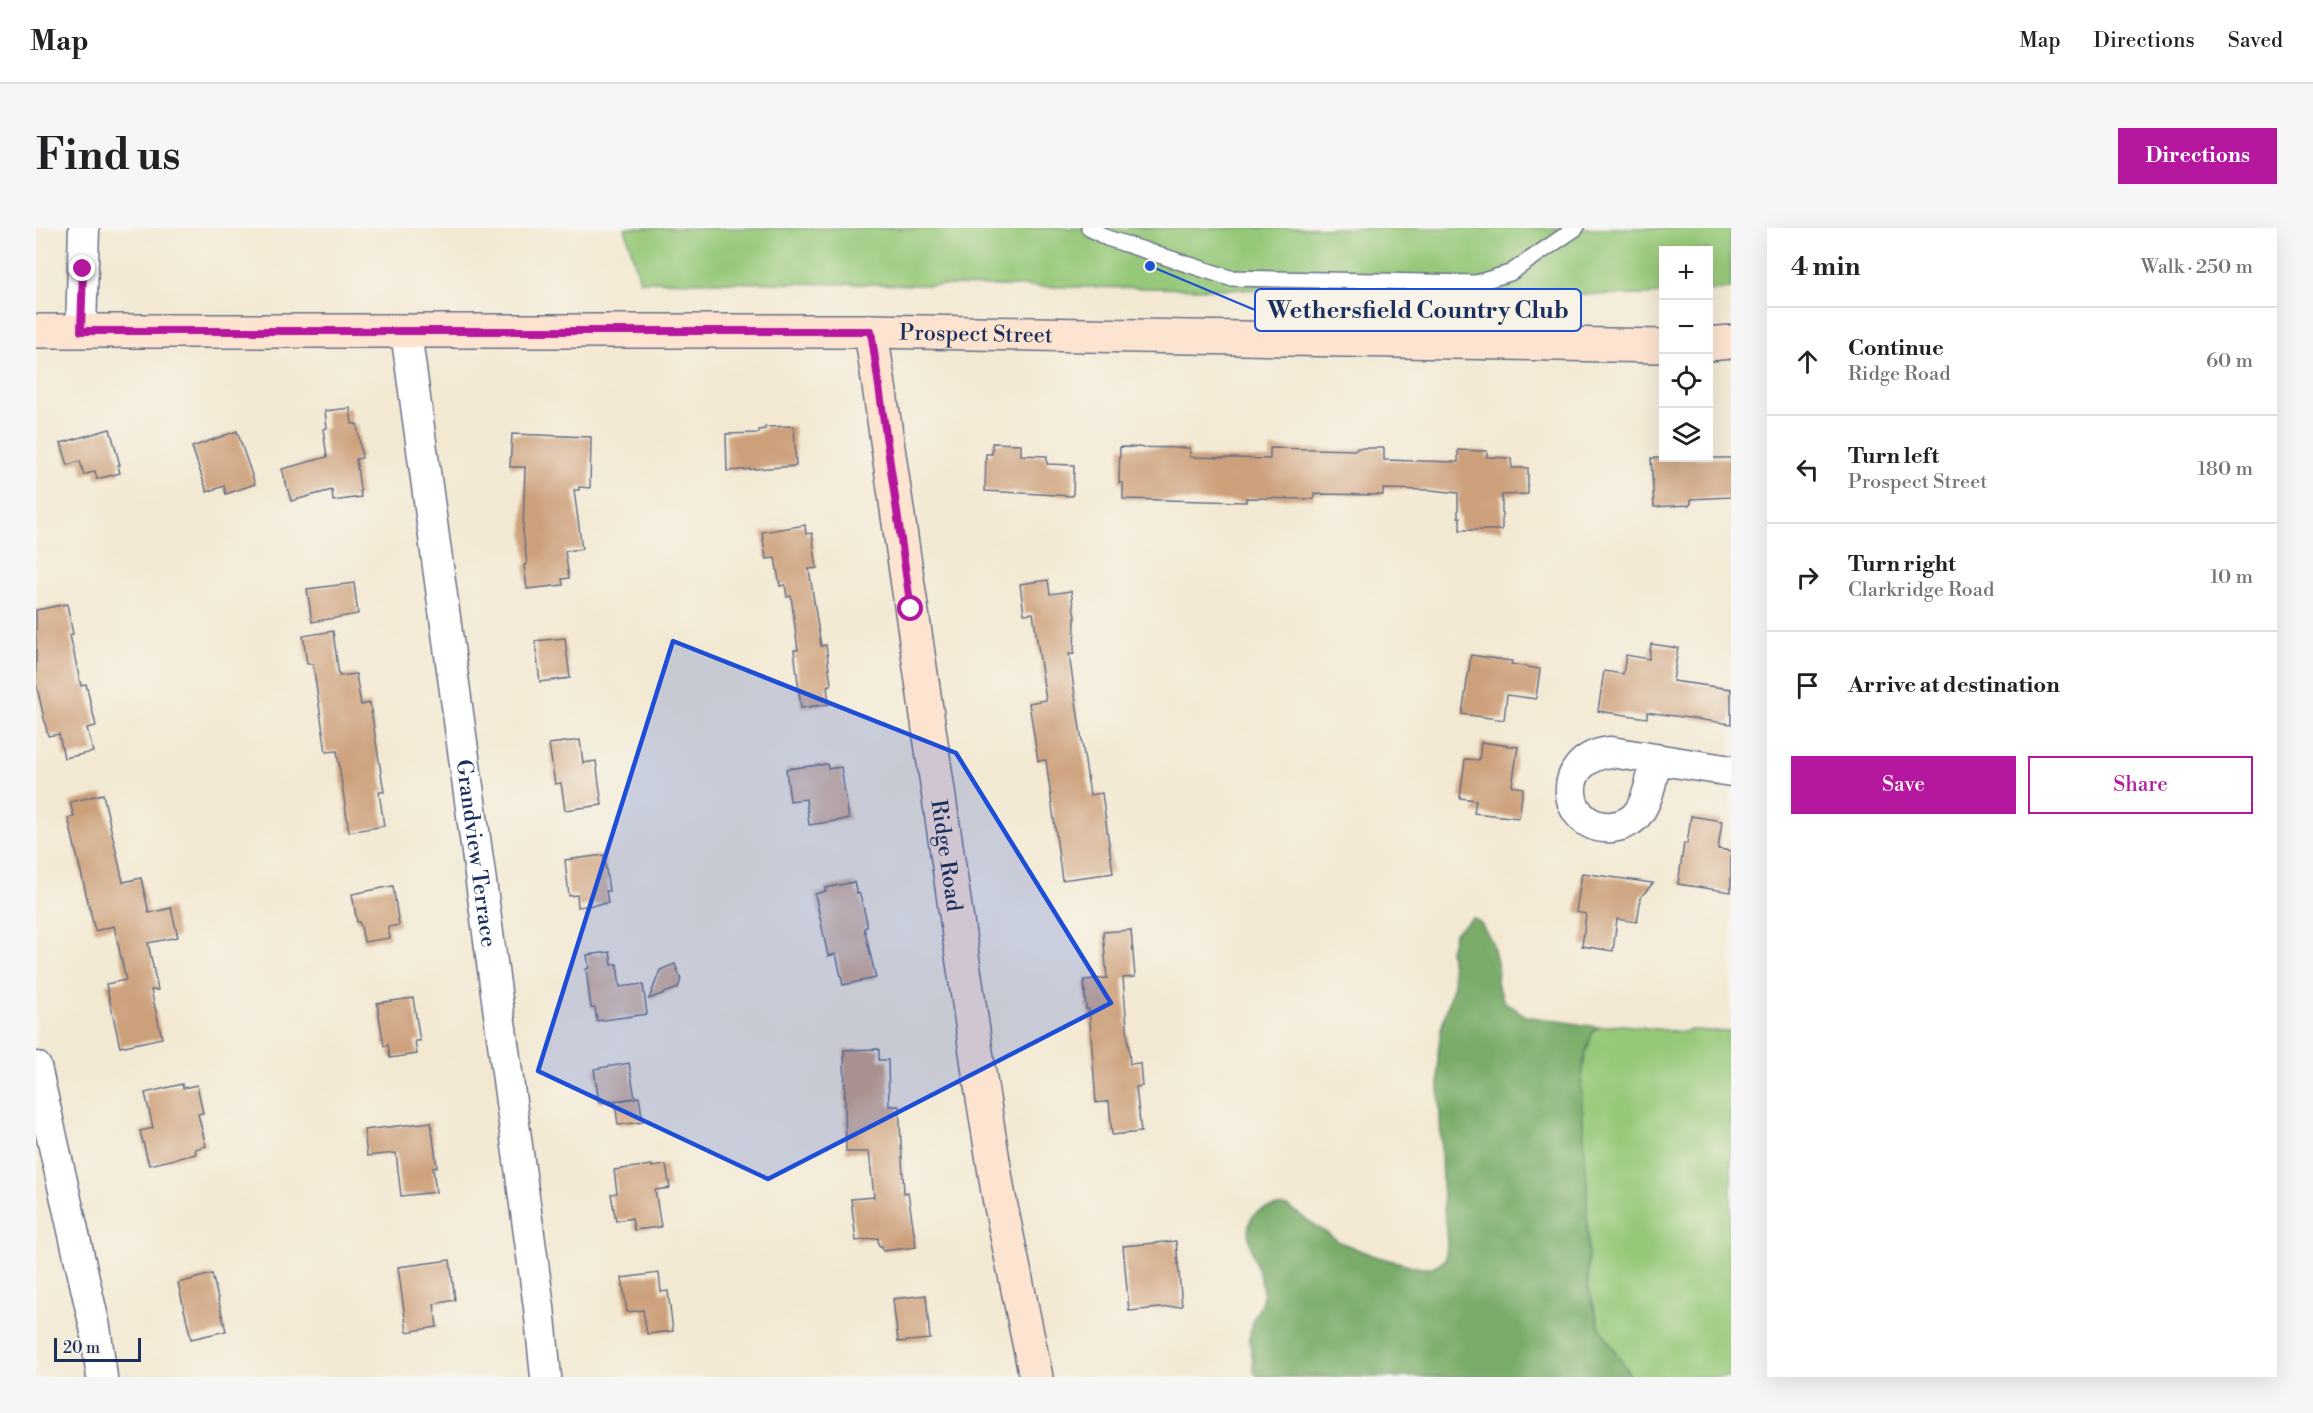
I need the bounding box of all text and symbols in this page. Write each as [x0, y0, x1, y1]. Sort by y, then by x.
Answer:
text: Map [30, 24, 89, 59]
text: Map [2019, 28, 2061, 54]
text: Directions [2094, 28, 2195, 54]
text: Saved [2228, 28, 2283, 54]
button: Directions [2118, 128, 2277, 184]
text: Find us [36, 130, 180, 183]
map controls [1659, 246, 1713, 462]
button: + [1659, 246, 1713, 300]
text: 4 min [1791, 251, 1861, 283]
route end [69, 255, 95, 281]
text: Walk · 250 m [2141, 255, 2253, 280]
callout: Wethersfield Country Club [1255, 289, 1581, 331]
text: Wethersfield Country Club [1266, 296, 1569, 326]
button: − [1659, 300, 1713, 354]
street label: Prospect Street [899, 320, 1053, 349]
text: Continue [1848, 335, 1944, 362]
icon: ahead [1791, 345, 1824, 378]
text: 60 m [2206, 349, 2253, 374]
button: locate [1659, 354, 1713, 408]
text: Ridge Road [1848, 362, 1951, 387]
button: layers [1659, 408, 1713, 462]
text: Turn left [1848, 443, 1939, 470]
icon: left [1791, 453, 1824, 486]
text: 180 m [2198, 457, 2253, 482]
text: Prospect Street [1848, 470, 1987, 495]
text: Turn right [1848, 551, 1956, 578]
icon: right [1791, 561, 1824, 594]
text: 10 m [2210, 565, 2253, 590]
text: Clarkridge Road [1848, 578, 1994, 603]
route start [897, 595, 923, 621]
icon: arrive [1791, 669, 1824, 702]
text: Arrive at destination [1848, 672, 2060, 699]
button: Save [1791, 756, 2016, 814]
button: Share [2028, 756, 2253, 814]
street label: Grandview Terrace [449, 758, 502, 949]
street label: Ridge Road [924, 798, 968, 914]
scale bar [54, 1335, 141, 1362]
text: 20 m [63, 1338, 100, 1358]

